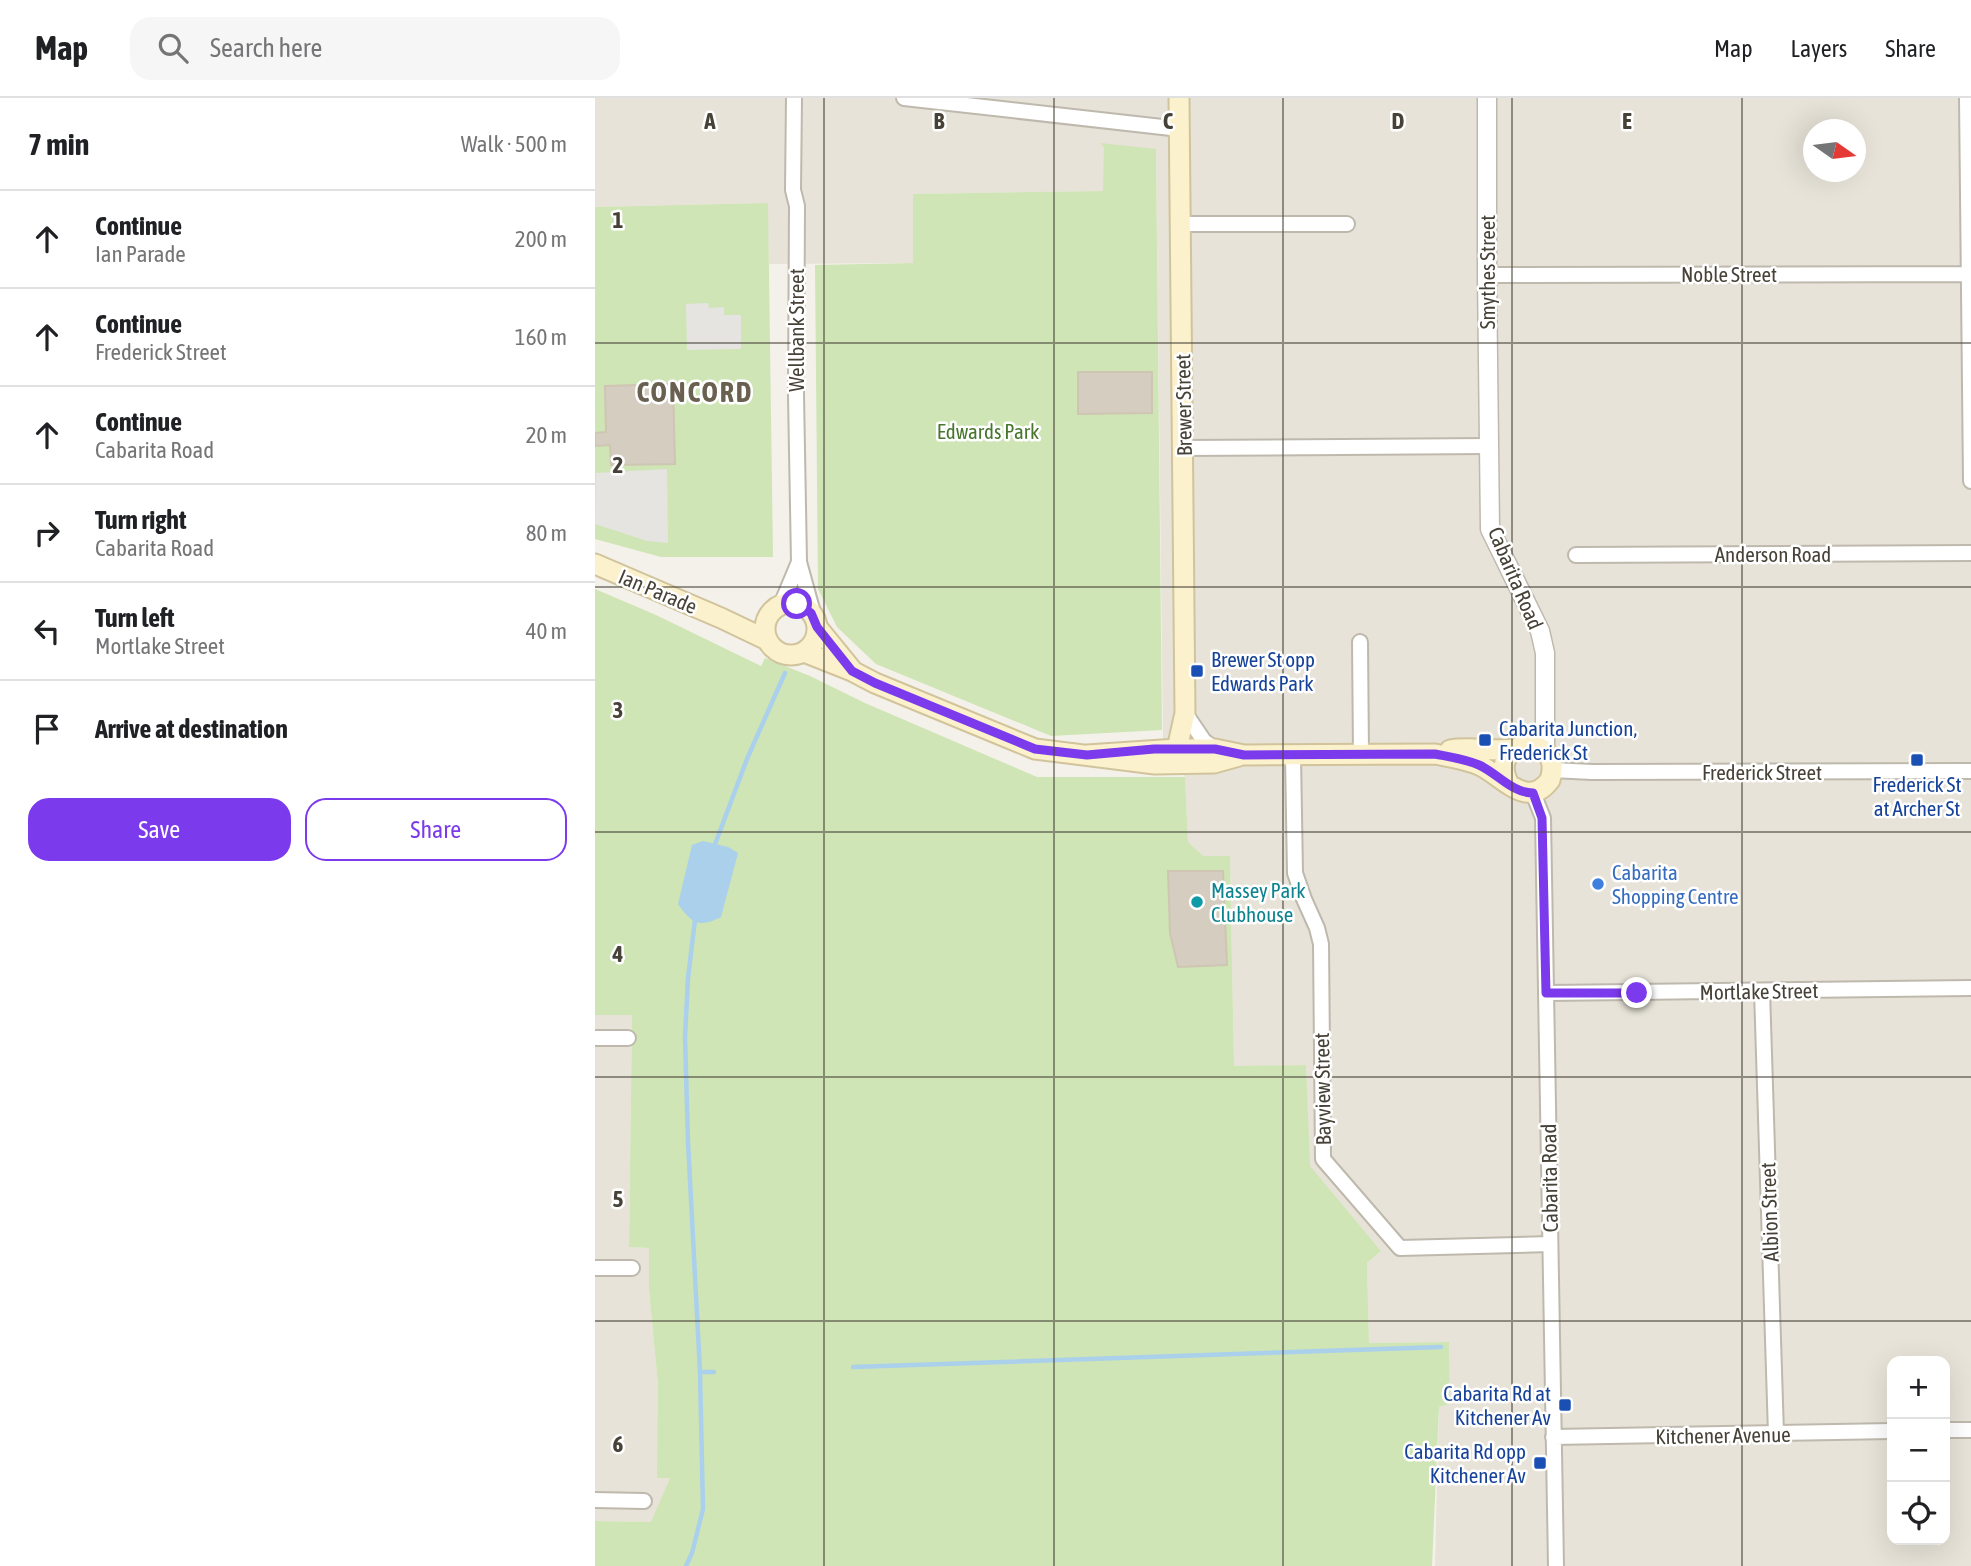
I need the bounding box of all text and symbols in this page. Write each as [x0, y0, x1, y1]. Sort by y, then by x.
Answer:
search box [130, 17, 620, 80]
text: Map [35, 29, 88, 67]
icon: search [154, 29, 192, 67]
text: Search here [210, 33, 322, 63]
text: Map [1714, 35, 1753, 62]
text: Layers [1791, 35, 1847, 62]
text: Share [1885, 35, 1936, 62]
text: A [703, 108, 716, 134]
text: B [934, 108, 945, 134]
text: C [1163, 108, 1174, 134]
text: D [1392, 108, 1405, 134]
text: E [1622, 108, 1632, 134]
north arrow [1803, 119, 1866, 182]
text: 7 min [28, 127, 89, 161]
text: Walk · 500 m [461, 131, 567, 157]
text: 1 [613, 207, 624, 233]
text: Continue [95, 211, 182, 241]
street label: Smythes Street [1475, 215, 1499, 329]
icon: ahead [28, 220, 66, 258]
text: 200 m [515, 226, 567, 252]
text: Ian Parade [95, 241, 186, 267]
street label: Noble Street [1681, 262, 1777, 286]
street label: Wellbank Street [784, 268, 808, 392]
text: Continue [95, 309, 182, 339]
icon: ahead [28, 318, 66, 356]
text: 160 m [515, 324, 567, 350]
text: Frederick Street [95, 339, 227, 365]
street label: Brewer Street [1170, 354, 1196, 456]
district label: CONCORD [637, 376, 754, 408]
text: Continue [95, 407, 182, 437]
icon: ahead [28, 416, 66, 454]
park label: Edwards Park [937, 419, 1039, 443]
text: 20 m [526, 422, 567, 448]
text: Cabarita Road [95, 437, 214, 463]
text: 2 [613, 452, 623, 478]
text: Turn right [95, 505, 186, 535]
icon: right [28, 514, 66, 552]
text: 80 m [526, 520, 567, 546]
street label: Cabarita Road [1484, 523, 1548, 633]
text: Cabarita Road [95, 535, 214, 561]
street label: Anderson Road [1715, 542, 1831, 566]
street label: Ian Parade [615, 564, 701, 618]
route start [781, 588, 812, 619]
text: Turn left [95, 603, 175, 633]
icon: left [28, 612, 66, 650]
text: 40 m [526, 618, 567, 644]
text: Mortlake Street [95, 633, 225, 659]
place label: Brewer St opp Edwards Park [1211, 647, 1315, 695]
marker: Brewer St opp Edwards Park [1189, 663, 1205, 679]
text: 3 [613, 697, 623, 723]
icon: arrive [28, 710, 66, 748]
text: Arrive at destination [95, 714, 288, 744]
place label: Cabarita Junction, Frederick St [1499, 716, 1637, 764]
marker: Cabarita Junction, Frederick St [1477, 732, 1493, 748]
marker: Frederick St at Archer St [1909, 752, 1925, 768]
street label: Frederick Street [1702, 760, 1822, 784]
place label: Frederick St at Archer St [1873, 772, 1961, 820]
button: Save [28, 798, 291, 861]
button: Share [305, 798, 567, 861]
place label: Cabarita Shopping Centre [1612, 860, 1739, 908]
marker: Cabarita Shopping Centre [1590, 876, 1606, 892]
place label: Massey Park Clubhouse [1211, 878, 1306, 926]
marker: Massey Park Clubhouse [1189, 894, 1205, 910]
text: 4 [612, 941, 624, 967]
route end [1621, 977, 1652, 1008]
street label: Mortlake Street [1699, 978, 1819, 1004]
street label: Bayview Street [1309, 1032, 1335, 1146]
street label: Cabarita Road [1536, 1123, 1562, 1233]
street label: Albion Street [1755, 1162, 1783, 1262]
text: 5 [613, 1186, 624, 1212]
map controls [1887, 1356, 1950, 1545]
button: + [1887, 1356, 1950, 1419]
place label: Cabarita Rd at Kitchener Av [1443, 1381, 1551, 1429]
marker: Cabarita Rd at Kitchener Av [1557, 1397, 1573, 1413]
button: − [1887, 1419, 1950, 1482]
street label: Kitchener Avenue [1655, 1422, 1791, 1448]
text: 6 [613, 1431, 624, 1457]
place label: Cabarita Rd opp Kitchener Av [1404, 1439, 1526, 1487]
marker: Cabarita Rd opp Kitchener Av [1532, 1455, 1548, 1471]
button: locate [1887, 1482, 1950, 1545]

